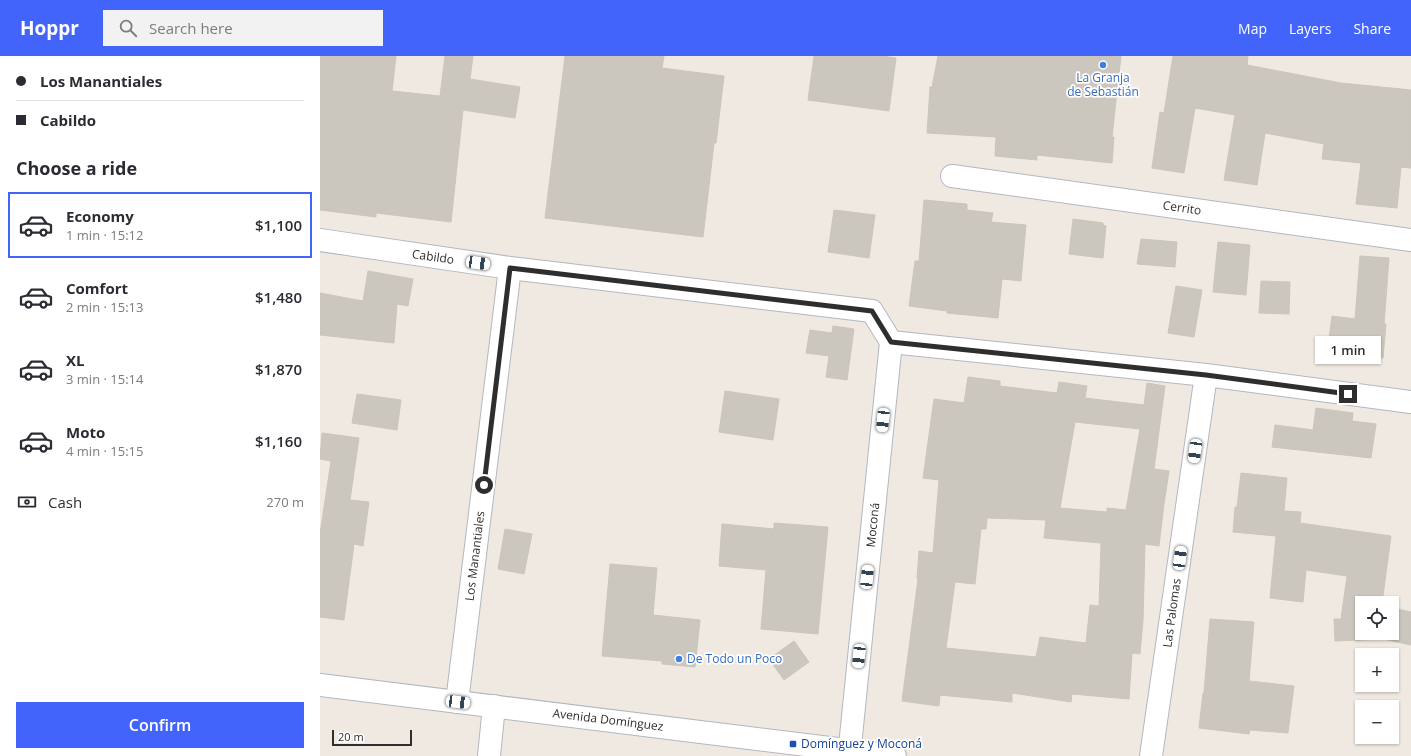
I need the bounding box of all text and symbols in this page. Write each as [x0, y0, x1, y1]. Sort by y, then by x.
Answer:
search box [103, 10, 383, 46]
text: Hoppr [20, 15, 79, 41]
icon: search [117, 17, 139, 39]
text: Search here [149, 18, 233, 38]
text: Map [1238, 19, 1267, 38]
text: Layers [1289, 19, 1331, 38]
text: Share [1353, 19, 1391, 38]
marker: La Granja de Sebastián [1098, 60, 1108, 70]
place label: La Granja de Sebastián [1067, 69, 1139, 100]
text: Los Manantiales [40, 71, 162, 91]
text: Cabildo [40, 110, 96, 130]
text: Choose a ride [16, 156, 137, 180]
street label: Cerrito [1162, 196, 1202, 219]
text: Economy [66, 206, 134, 226]
icon: car [18, 207, 54, 243]
text: $1,100 [255, 215, 302, 235]
text: 1 min · 15:12 [66, 226, 143, 244]
street label: Cabildo [411, 245, 455, 268]
car [465, 255, 491, 271]
text: Comfort [66, 278, 128, 298]
icon: car [18, 279, 54, 315]
text: $1,480 [255, 287, 302, 307]
text: 2 min · 15:13 [66, 298, 143, 316]
callout: 1 min [1315, 336, 1381, 364]
text: 1 min [1330, 341, 1366, 359]
text: XL [66, 350, 84, 370]
icon: car [18, 351, 54, 387]
text: $1,870 [255, 359, 302, 379]
text: 3 min · 15:14 [66, 370, 143, 388]
route end [1339, 385, 1357, 403]
car [876, 407, 890, 433]
text: Moto [66, 422, 105, 442]
icon: car [18, 423, 54, 459]
text: $1,160 [255, 431, 302, 451]
car [1187, 438, 1203, 464]
text: 4 min · 15:15 [66, 442, 143, 460]
route start [475, 476, 493, 494]
icon: cash [16, 491, 38, 513]
text: Cash [48, 492, 82, 512]
text: 270 m [266, 493, 304, 511]
street label: Moconá [862, 502, 883, 548]
street label: Los Manantiales [461, 510, 488, 602]
car [1172, 545, 1188, 571]
car [860, 564, 874, 590]
street label: Las Palomas [1158, 577, 1185, 648]
map controls [1355, 596, 1399, 744]
button: locate [1355, 596, 1399, 640]
car [852, 643, 866, 669]
button: + [1355, 648, 1399, 692]
place label: De Todo un Poco [687, 650, 782, 667]
marker: De Todo un Poco [674, 654, 684, 664]
car [445, 695, 471, 709]
button: − [1355, 700, 1399, 744]
button: Confirm [16, 702, 304, 748]
street label: Avenida Domínguez [552, 704, 665, 735]
scale bar [332, 728, 412, 747]
text: 20 m [338, 729, 364, 744]
place label: Domínguez y Moconá [801, 735, 922, 752]
marker: Domínguez y Moconá [788, 739, 798, 749]

